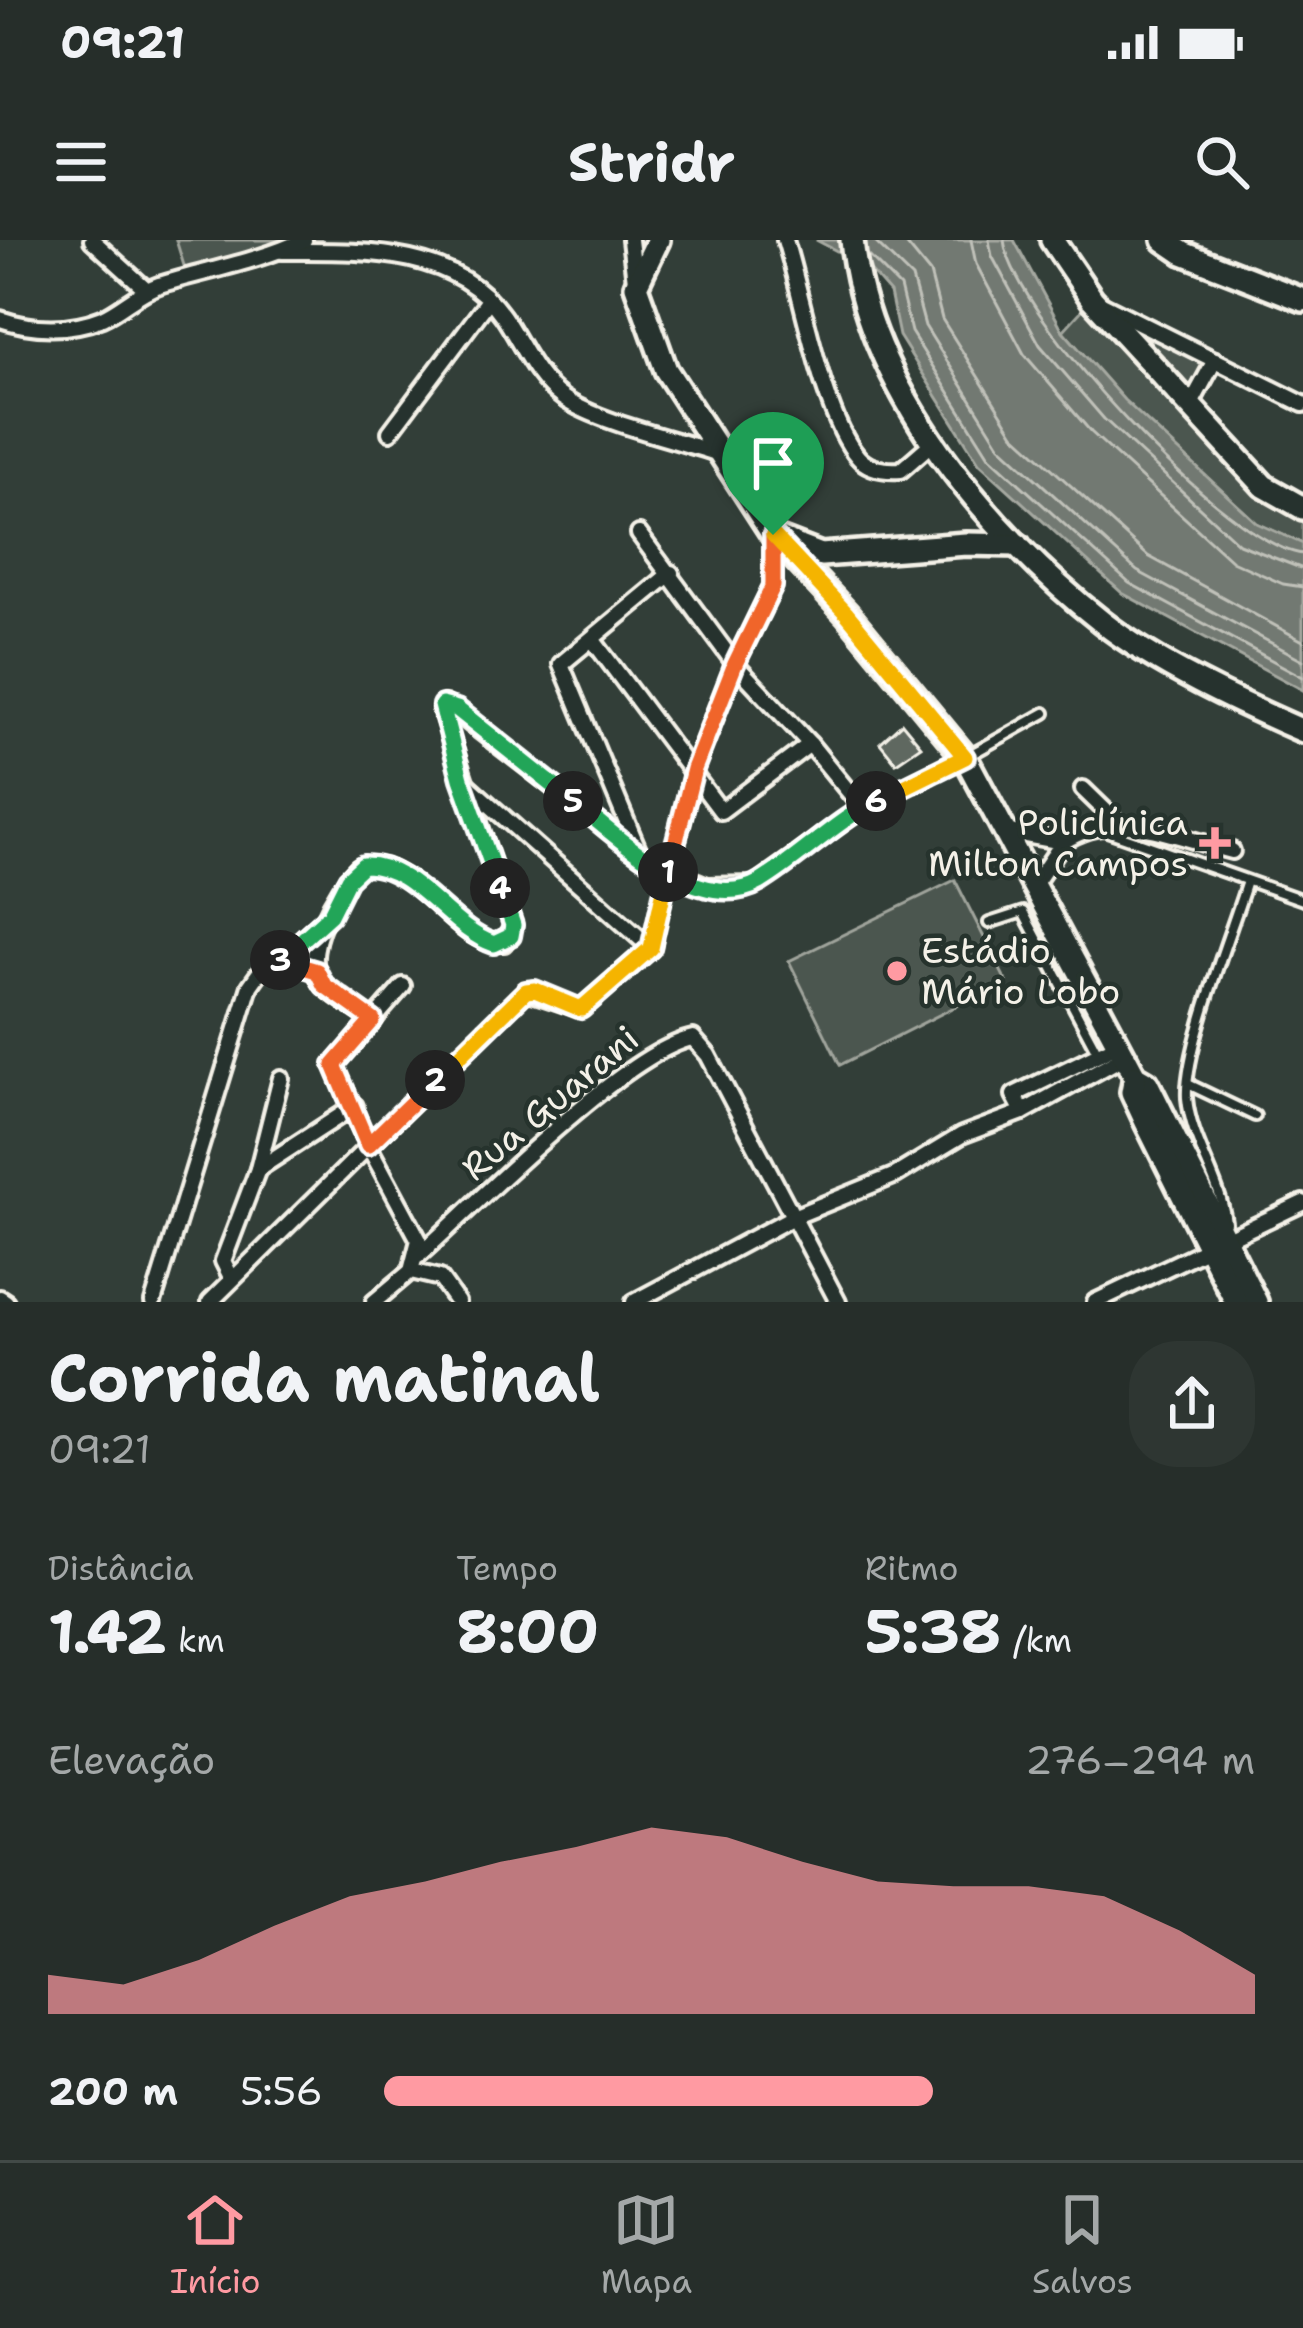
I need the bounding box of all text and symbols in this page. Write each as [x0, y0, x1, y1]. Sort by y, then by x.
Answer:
text: 09:21 [60, 12, 185, 72]
text: Stridr [568, 126, 735, 198]
icon: menu [48, 129, 114, 195]
icon: search [1189, 129, 1255, 195]
pin [722, 412, 824, 535]
icon: arrive [740, 430, 806, 496]
pin: 5 [543, 771, 603, 831]
pin: 6 [846, 771, 906, 831]
text: 5 [563, 778, 583, 823]
text: 6 [864, 778, 888, 823]
place label: Policlínica Milton Campos [928, 798, 1188, 888]
marker: Policlínica Milton Campos [1199, 827, 1231, 859]
pin: 1 [638, 842, 698, 902]
text: 1 [660, 849, 676, 894]
pin: 4 [470, 858, 530, 918]
text: 4 [488, 865, 512, 910]
place label: Estádio Mário Lobo [921, 926, 1120, 1016]
pin: 3 [250, 930, 310, 990]
text: 3 [268, 937, 292, 982]
marker: Estádio Mário Lobo [884, 958, 910, 984]
street label: Rua Guarani [451, 1014, 649, 1192]
pin: 2 [405, 1050, 465, 1110]
text: 2 [423, 1057, 447, 1102]
text: Corrida matinal [48, 1334, 600, 1422]
button: share [1129, 1341, 1255, 1467]
text: 09:21 [48, 1423, 151, 1475]
text: Distância [48, 1546, 193, 1591]
text: Tempo [456, 1546, 558, 1591]
text: Ritmo [865, 1546, 958, 1591]
text: 1.42 [48, 1591, 167, 1671]
text: 8:00 [456, 1591, 599, 1671]
text: 5:38 [865, 1591, 1002, 1671]
text: km [167, 1618, 225, 1663]
text: /km [1002, 1618, 1072, 1663]
text: Elevação [48, 1734, 215, 1786]
text: 276–294 m [1025, 1734, 1255, 1786]
text: 200 m [48, 2065, 178, 2117]
text: 5:56 [240, 2065, 323, 2117]
tab: Início [170, 2187, 261, 2304]
tab: Mapa [601, 2187, 692, 2304]
tab: Salvos [1032, 2187, 1133, 2304]

